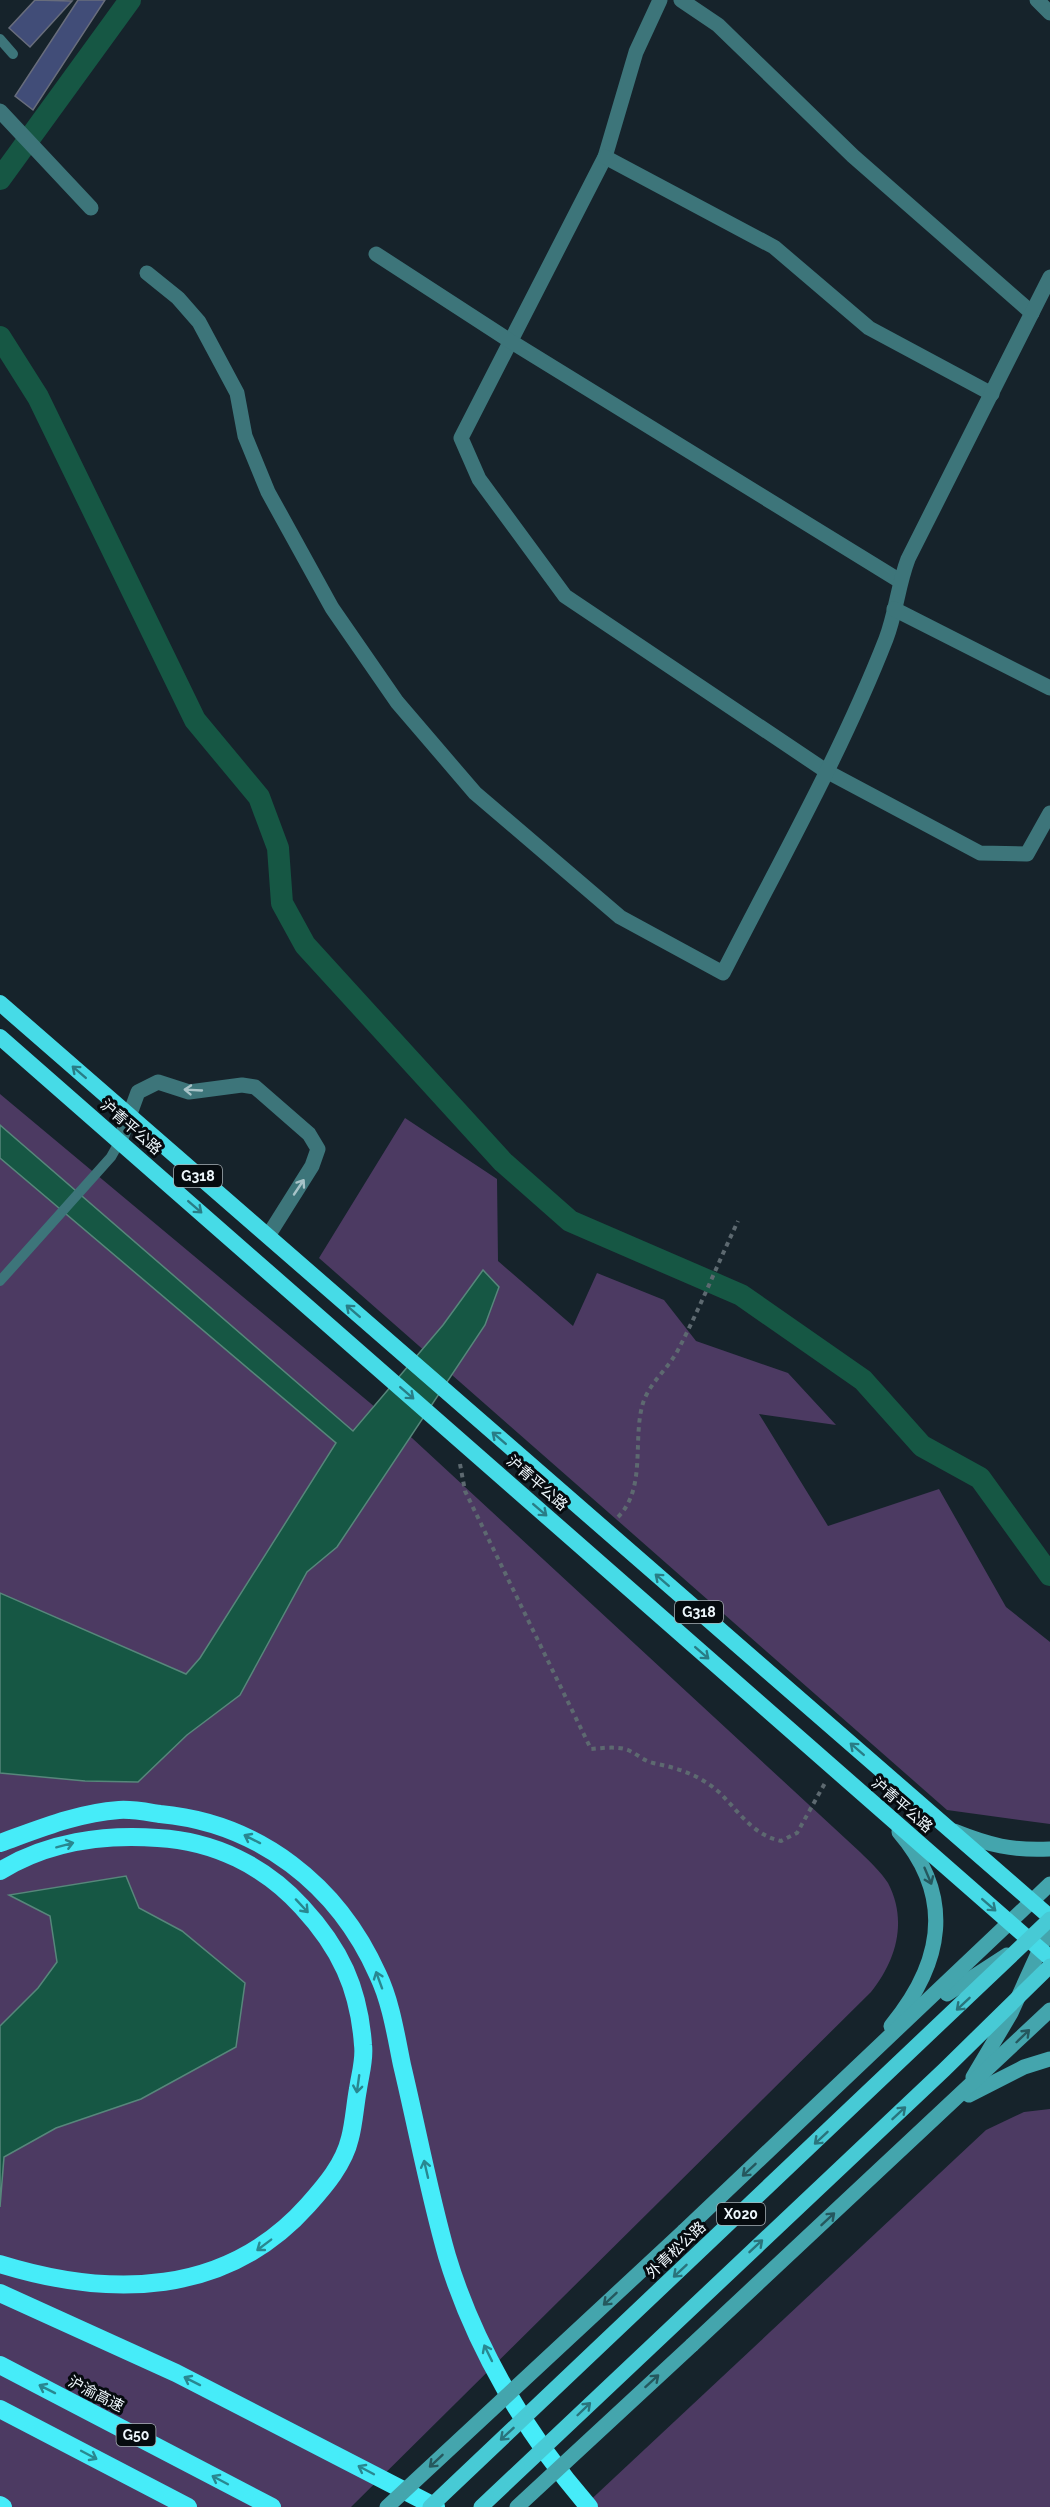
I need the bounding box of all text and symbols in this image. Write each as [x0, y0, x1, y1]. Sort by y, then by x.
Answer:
one-way arrow [72, 1065, 87, 1079]
one-way arrow [184, 1085, 204, 1096]
street label: 沪青平公路 [97, 1096, 165, 1158]
road number: G318 [174, 1165, 222, 1187]
one-way arrow [293, 1179, 305, 1196]
one-way arrow [187, 1200, 202, 1214]
one-way arrow [345, 1304, 360, 1318]
one-way arrow [399, 1386, 414, 1400]
one-way arrow [492, 1431, 507, 1445]
street label: 沪青平公路 [503, 1452, 571, 1514]
one-way arrow [532, 1503, 547, 1517]
one-way arrow [655, 1573, 670, 1587]
road number: G318 [675, 1601, 723, 1623]
one-way arrow [694, 1646, 709, 1660]
one-way arrow [850, 1742, 865, 1756]
street label: 沪青平公路 [868, 1774, 936, 1836]
one-way arrow [243, 1833, 261, 1844]
one-way arrow [55, 1839, 74, 1850]
one-way arrow [923, 1866, 934, 1885]
one-way arrow [295, 1898, 309, 1913]
one-way arrow [981, 1899, 997, 1912]
one-way arrow [373, 1971, 384, 1990]
one-way arrow [956, 1996, 971, 2011]
one-way arrow [1016, 2029, 1031, 2044]
one-way arrow [353, 2073, 364, 2093]
one-way arrow [891, 2105, 906, 2120]
one-way arrow [814, 2130, 829, 2145]
one-way arrow [420, 2160, 431, 2179]
one-way arrow [742, 2163, 757, 2177]
road number: X020 [717, 2203, 765, 2225]
one-way arrow [820, 2212, 835, 2226]
street label: 外青松公路 [642, 2218, 710, 2282]
one-way arrow [256, 2238, 272, 2251]
one-way arrow [749, 2239, 764, 2253]
one-way arrow [672, 2264, 687, 2279]
one-way arrow [602, 2292, 617, 2306]
one-way arrow [482, 2345, 494, 2363]
street label: 沪渝高速 [65, 2372, 127, 2416]
one-way arrow [183, 2375, 201, 2387]
one-way arrow [644, 2375, 659, 2389]
one-way arrow [38, 2383, 56, 2395]
one-way arrow [576, 2402, 591, 2416]
road number: G50 [116, 2424, 156, 2446]
one-way arrow [500, 2427, 515, 2441]
one-way arrow [80, 2450, 98, 2462]
one-way arrow [428, 2453, 443, 2468]
one-way arrow [358, 2464, 375, 2476]
one-way arrow [211, 2473, 229, 2485]

